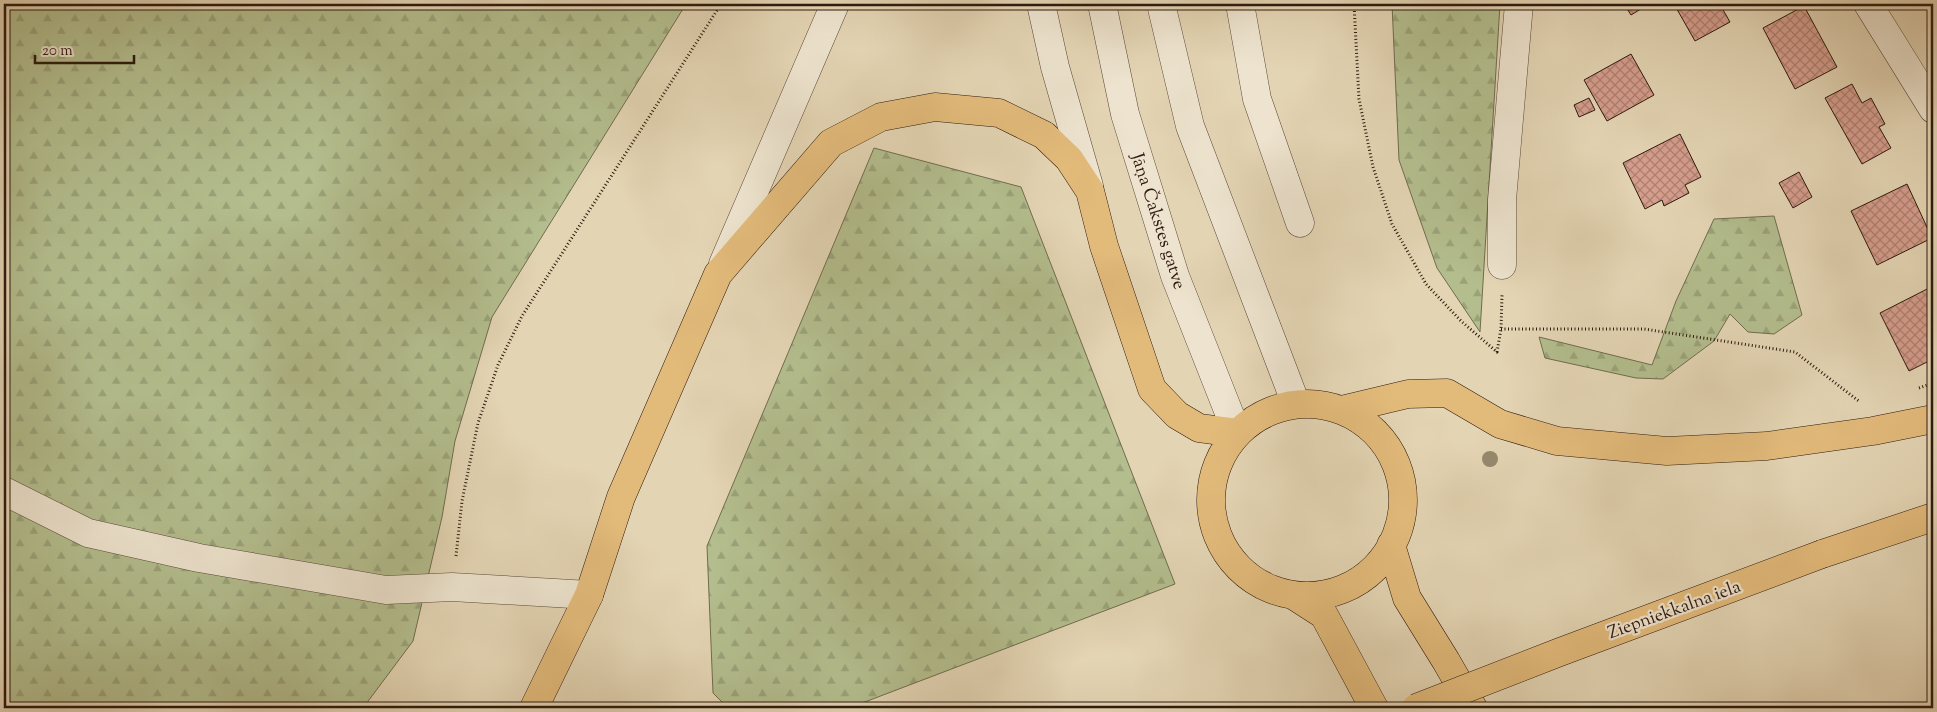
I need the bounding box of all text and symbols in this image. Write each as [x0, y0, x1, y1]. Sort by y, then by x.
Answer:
scale bar [35, 32, 134, 64]
text: 20 m [42, 41, 73, 62]
street label: Jāņa Čakstes gatve [1123, 149, 1192, 293]
street label: Ziepniekkalna iela [1605, 575, 1745, 647]

